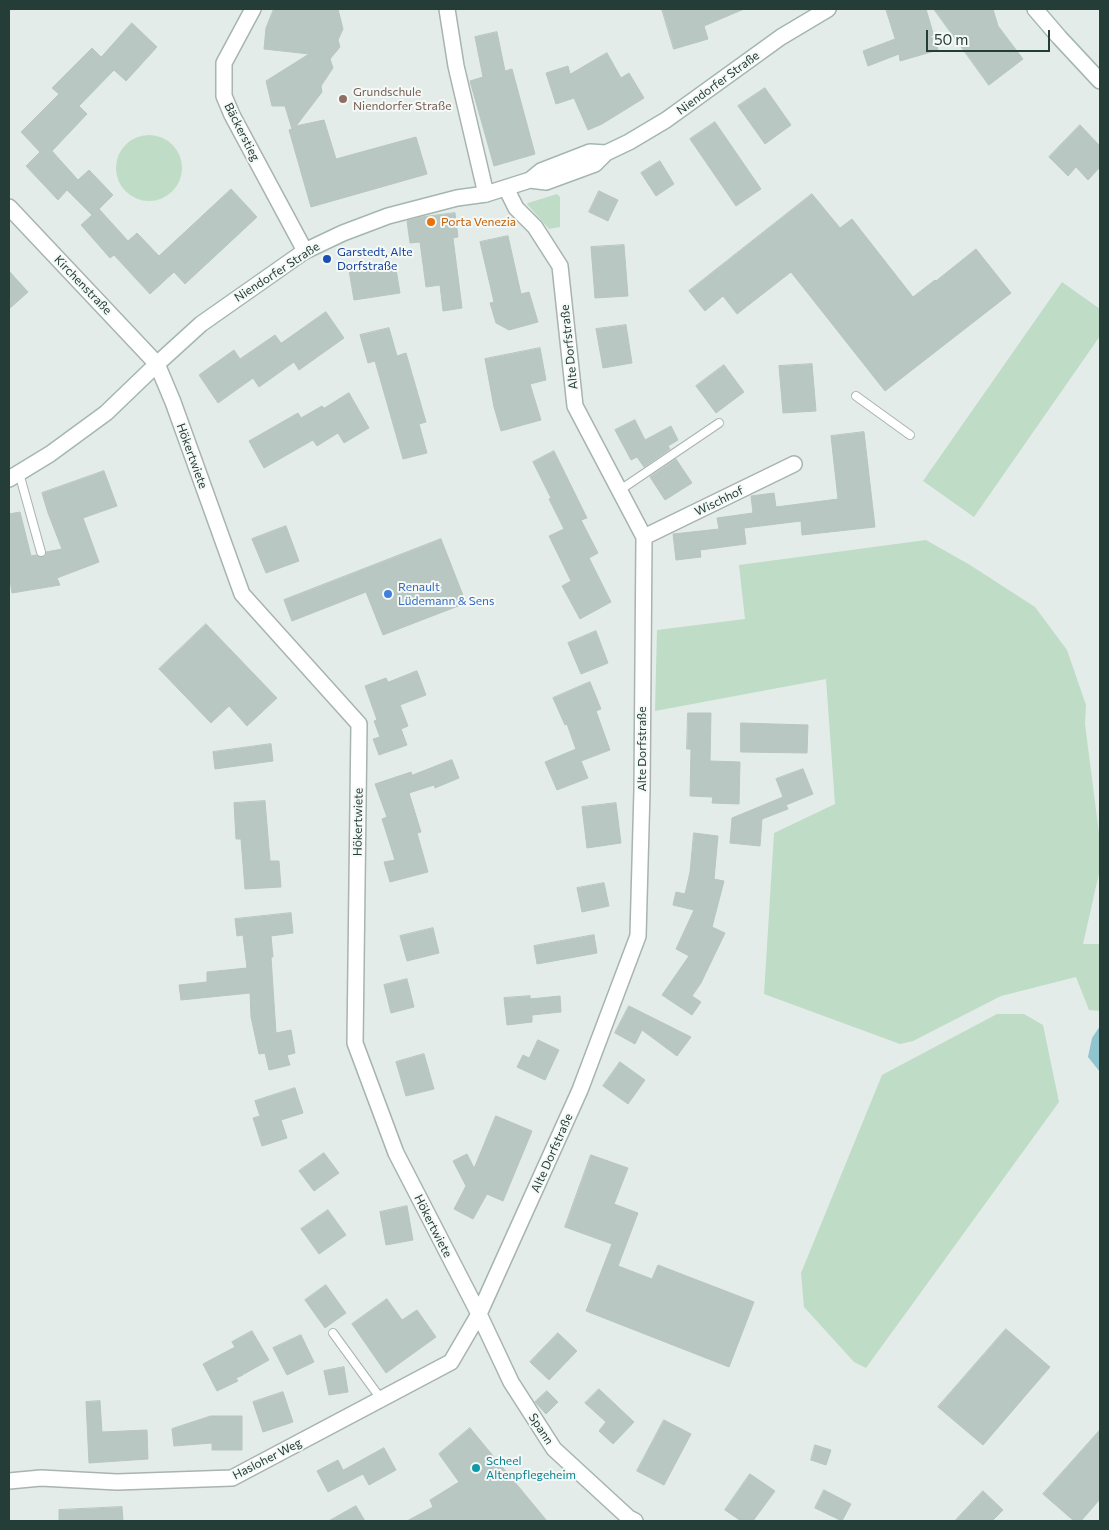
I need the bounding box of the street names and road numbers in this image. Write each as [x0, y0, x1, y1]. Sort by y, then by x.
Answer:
street label: Niendorfer Straße [674, 48, 762, 118]
street label: Bäckerstieg [221, 101, 263, 163]
street label: Niendorfer Straße [232, 239, 322, 305]
street label: Kirchenstraße [51, 252, 115, 318]
street label: Alte Dorfstraße [557, 304, 581, 390]
street label: Hökertwiete [174, 421, 210, 491]
street label: Wischhof [692, 483, 746, 519]
street label: Alte Dorfstraße [635, 706, 649, 792]
street label: Hökertwiete [350, 788, 366, 856]
street label: Alte Dorfstraße [528, 1111, 576, 1195]
street label: Hökertwiete [411, 1192, 455, 1260]
street label: Spann [526, 1411, 556, 1447]
street label: Hasloher Weg [230, 1435, 304, 1483]

